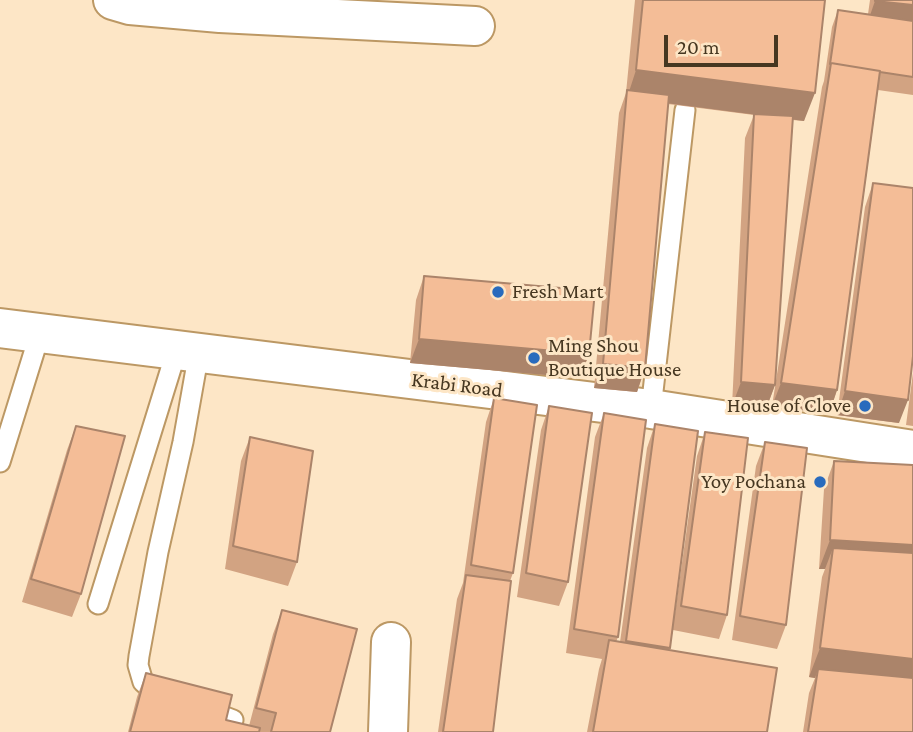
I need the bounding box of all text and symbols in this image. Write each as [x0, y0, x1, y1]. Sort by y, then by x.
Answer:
scale bar [668, 21, 782, 65]
text: 20 m [677, 35, 720, 59]
place label: Fresh Mart [512, 279, 604, 305]
marker: Fresh Mart [490, 284, 506, 300]
place label: Ming Shou Boutique House [548, 333, 681, 383]
marker: Ming Shou Boutique House [526, 350, 542, 366]
street label: Krabi Road [410, 367, 504, 403]
place label: House of Clove [727, 393, 851, 419]
marker: House of Clove [857, 398, 873, 414]
place label: Yoy Pochana [701, 469, 806, 495]
marker: Yoy Pochana [812, 474, 828, 490]

